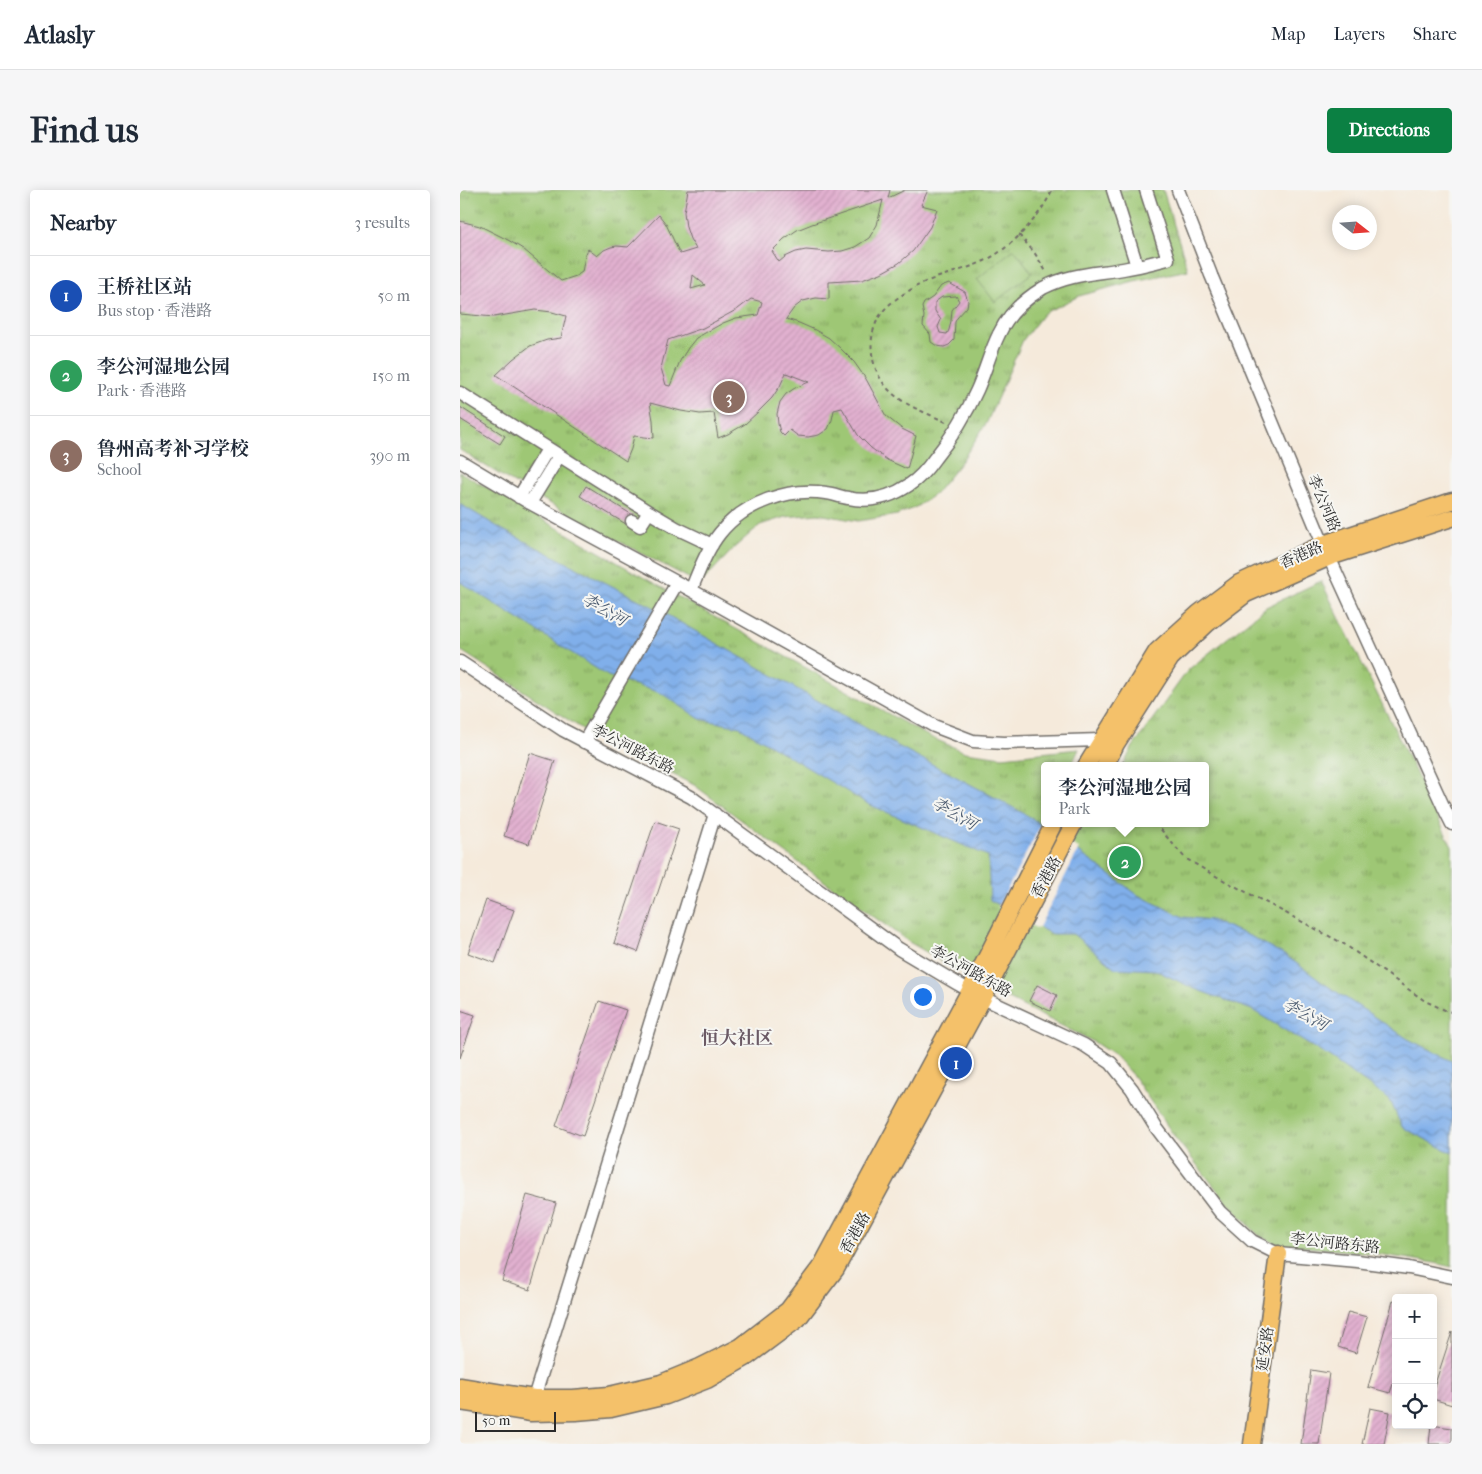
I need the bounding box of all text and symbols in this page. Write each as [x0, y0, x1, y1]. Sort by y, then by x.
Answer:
text: Atlasly [25, 21, 94, 49]
text: Map [1271, 24, 1305, 45]
text: Layers [1333, 24, 1385, 45]
text: Share [1413, 24, 1457, 45]
button: Directions [1327, 108, 1452, 153]
text: Find us [30, 110, 139, 151]
north arrow [1332, 205, 1377, 250]
text: Nearby [50, 211, 116, 235]
text: 3 results [354, 213, 410, 232]
text: 王桥社区站 [97, 276, 192, 298]
text: 1 [63, 286, 69, 305]
text: 50 m [378, 286, 410, 305]
text: Bus stop · 香港路 [97, 301, 212, 320]
text: 李公河湿地公园 [97, 356, 230, 378]
text: 2 [62, 366, 70, 385]
text: 150 m [372, 366, 410, 385]
pin: 3 [713, 378, 745, 416]
text: Park · 香港路 [97, 381, 187, 400]
text: 鲁州高考补习学校 [97, 438, 249, 460]
text: 3 [63, 446, 69, 465]
text: 390 m [369, 446, 410, 465]
text: School [97, 460, 142, 479]
street label: 李公河路 [1304, 472, 1344, 534]
street label: 香港路 [1277, 538, 1325, 572]
water label: 李公河 [579, 589, 633, 631]
street label: 李公河路东路 [589, 721, 677, 777]
popup [1041, 762, 1209, 827]
text: 李公河湿地公园 [1058, 777, 1192, 799]
water label: 李公河 [929, 793, 983, 835]
text: Park [1058, 799, 1090, 818]
pin: 2 [1109, 843, 1141, 881]
street label: 香港路 [1027, 853, 1065, 901]
street label: 李公河路东路 [927, 941, 1015, 1001]
your location [910, 984, 936, 1010]
water label: 李公河 [1280, 994, 1334, 1036]
district label: 恒大社区 [701, 1028, 773, 1049]
pin: 1 [940, 1044, 972, 1082]
street label: 香港路 [836, 1209, 874, 1257]
street label: 李公河路东路 [1289, 1229, 1381, 1257]
map controls [1392, 1294, 1437, 1429]
button: + [1392, 1294, 1437, 1339]
street label: 延安路 [1253, 1325, 1277, 1373]
button: − [1392, 1339, 1437, 1384]
button: locate [1392, 1384, 1437, 1429]
scale bar [475, 1409, 556, 1432]
text: 50 m [482, 1412, 510, 1429]

